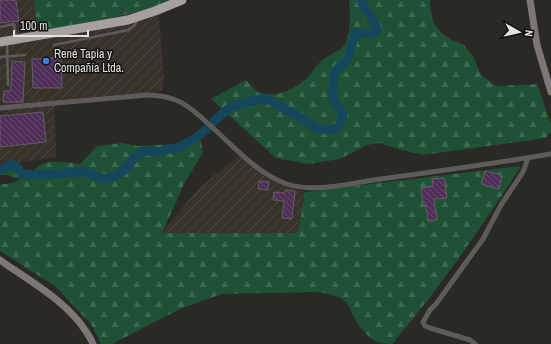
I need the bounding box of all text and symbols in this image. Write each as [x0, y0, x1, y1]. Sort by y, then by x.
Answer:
scale bar [14, 12, 88, 38]
north arrow [499, 12, 539, 52]
text: 100 m [20, 18, 47, 34]
text: N [522, 29, 536, 38]
place label: René Tapia y Compañía Ltda. [54, 46, 124, 76]
marker: René Tapia y Compañía Ltda. [41, 56, 51, 66]

